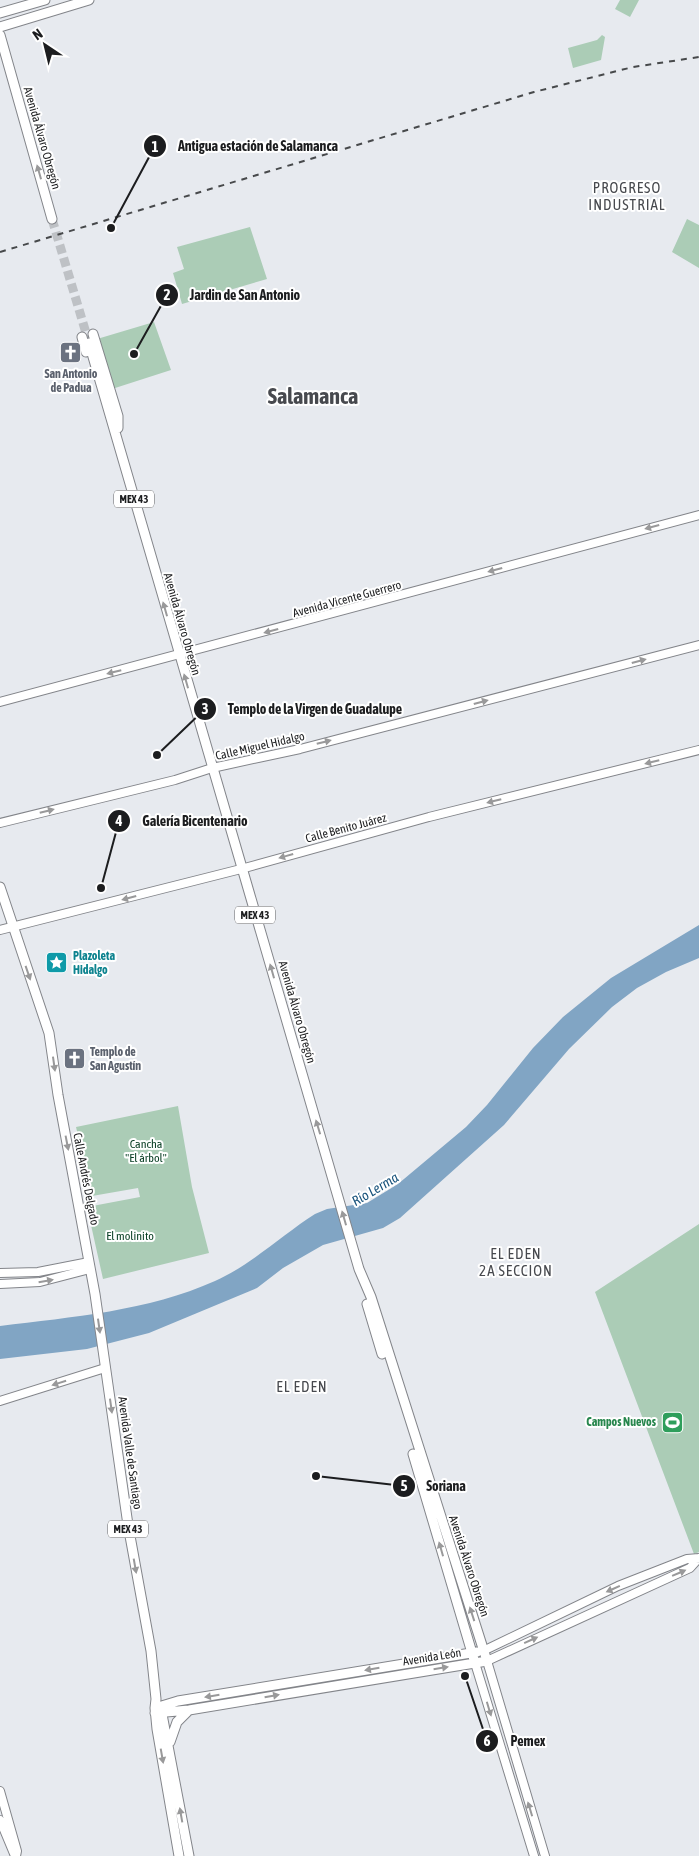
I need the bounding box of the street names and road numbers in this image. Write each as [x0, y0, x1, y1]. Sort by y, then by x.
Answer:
street label: Avenida Álvaro Obregón [21, 85, 63, 191]
road number: MEX 43 [114, 490, 154, 508]
street label: Avenida Álvaro Obregón [161, 571, 203, 677]
street label: Avenida Vicente Guerrero [291, 578, 403, 620]
street label: Calle Miguel Hidalgo [214, 729, 306, 763]
street label: Calle Benito Juárez [304, 810, 389, 846]
road number: MEX 43 [235, 906, 275, 924]
street label: Avenida Álvaro Obregón [276, 959, 318, 1065]
street label: Calle Andrés Delgado [70, 1132, 102, 1227]
street label: Avenida Valle de Santiago [115, 1396, 145, 1511]
street label: Avenida Álvaro Obregón [446, 1513, 492, 1619]
road number: MEX 43 [108, 1520, 148, 1538]
street label: Avenida León [402, 1645, 462, 1669]

